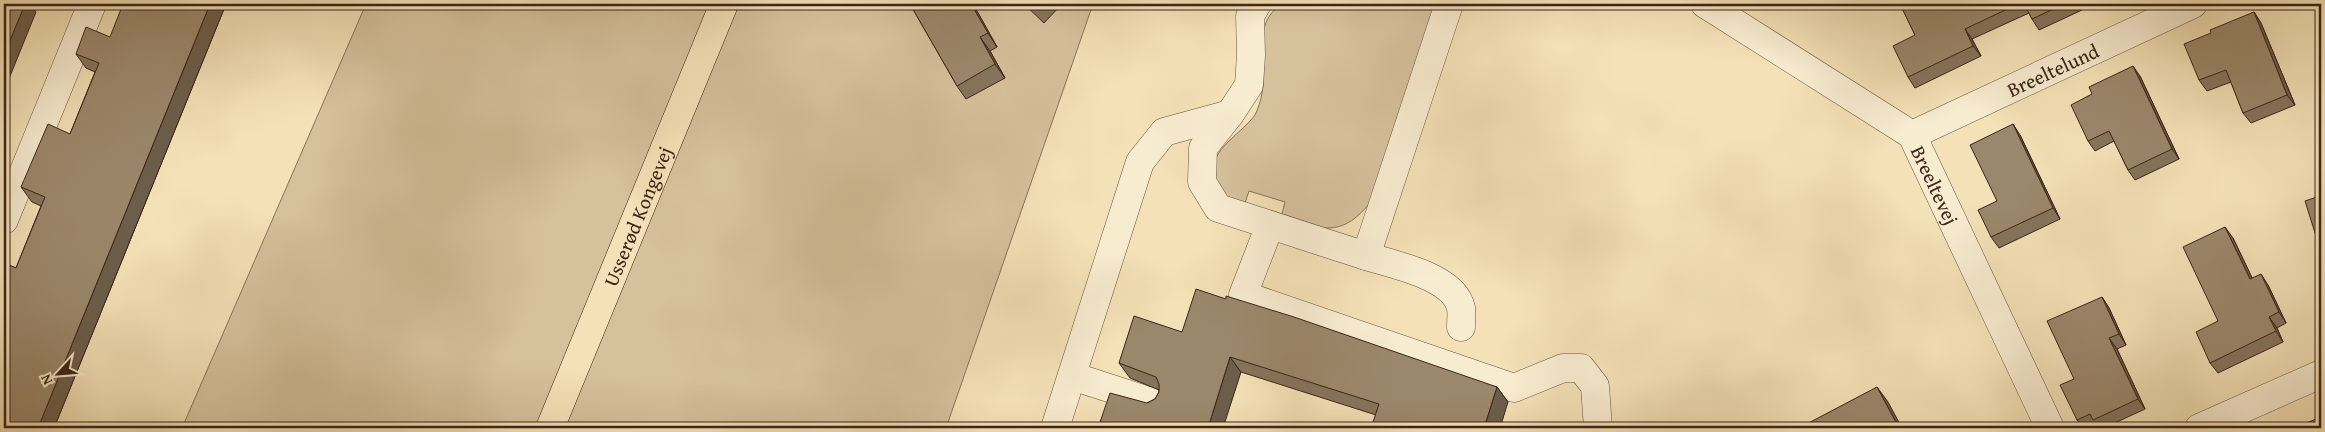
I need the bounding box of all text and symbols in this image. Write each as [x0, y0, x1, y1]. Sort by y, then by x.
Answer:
street label: Breeltelund [2002, 35, 2104, 103]
street label: Breeltevej [1904, 140, 1967, 229]
street label: Usserød Kongevej [595, 142, 679, 291]
north arrow [32, 350, 82, 400]
text: N [35, 371, 57, 388]

